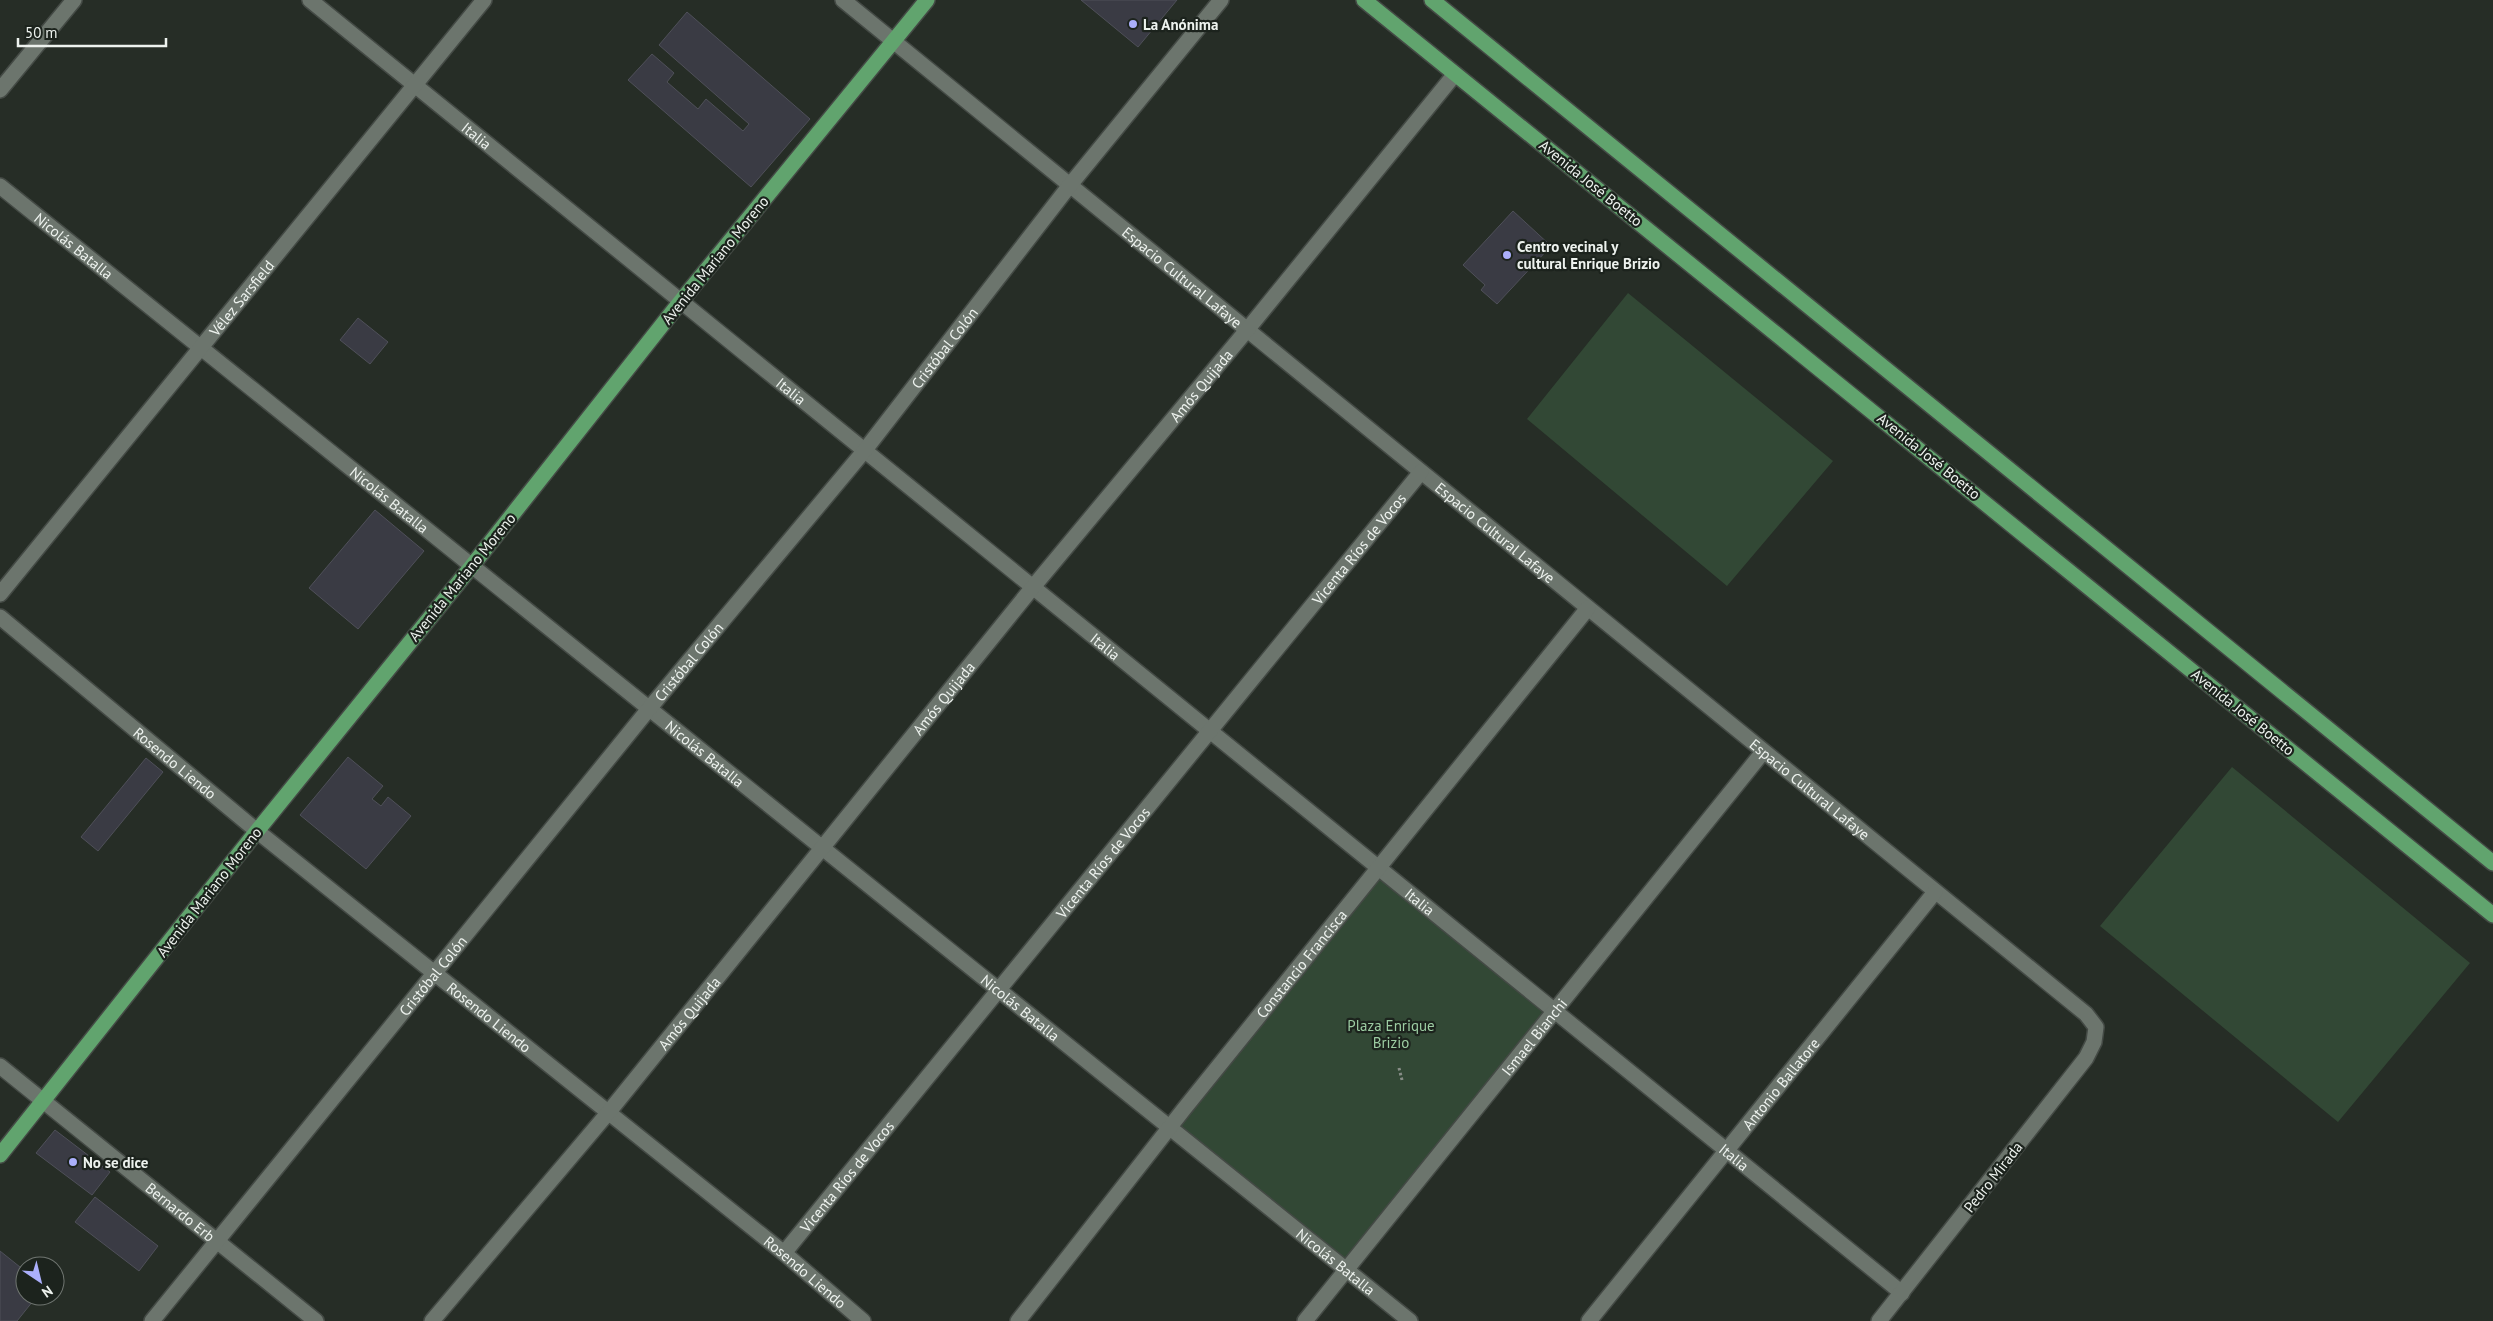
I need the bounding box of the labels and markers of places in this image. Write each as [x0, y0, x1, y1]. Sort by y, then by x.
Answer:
place label: La Anónima [1143, 15, 1218, 34]
marker: La Anónima [1127, 18, 1139, 30]
place label: Centro vecinal y cultural Enrique Brizio [1517, 237, 1660, 273]
marker: Centro vecinal y cultural Enrique Brizio [1501, 249, 1513, 261]
place label: No se dice [83, 1153, 149, 1172]
marker: No se dice [67, 1156, 79, 1168]

